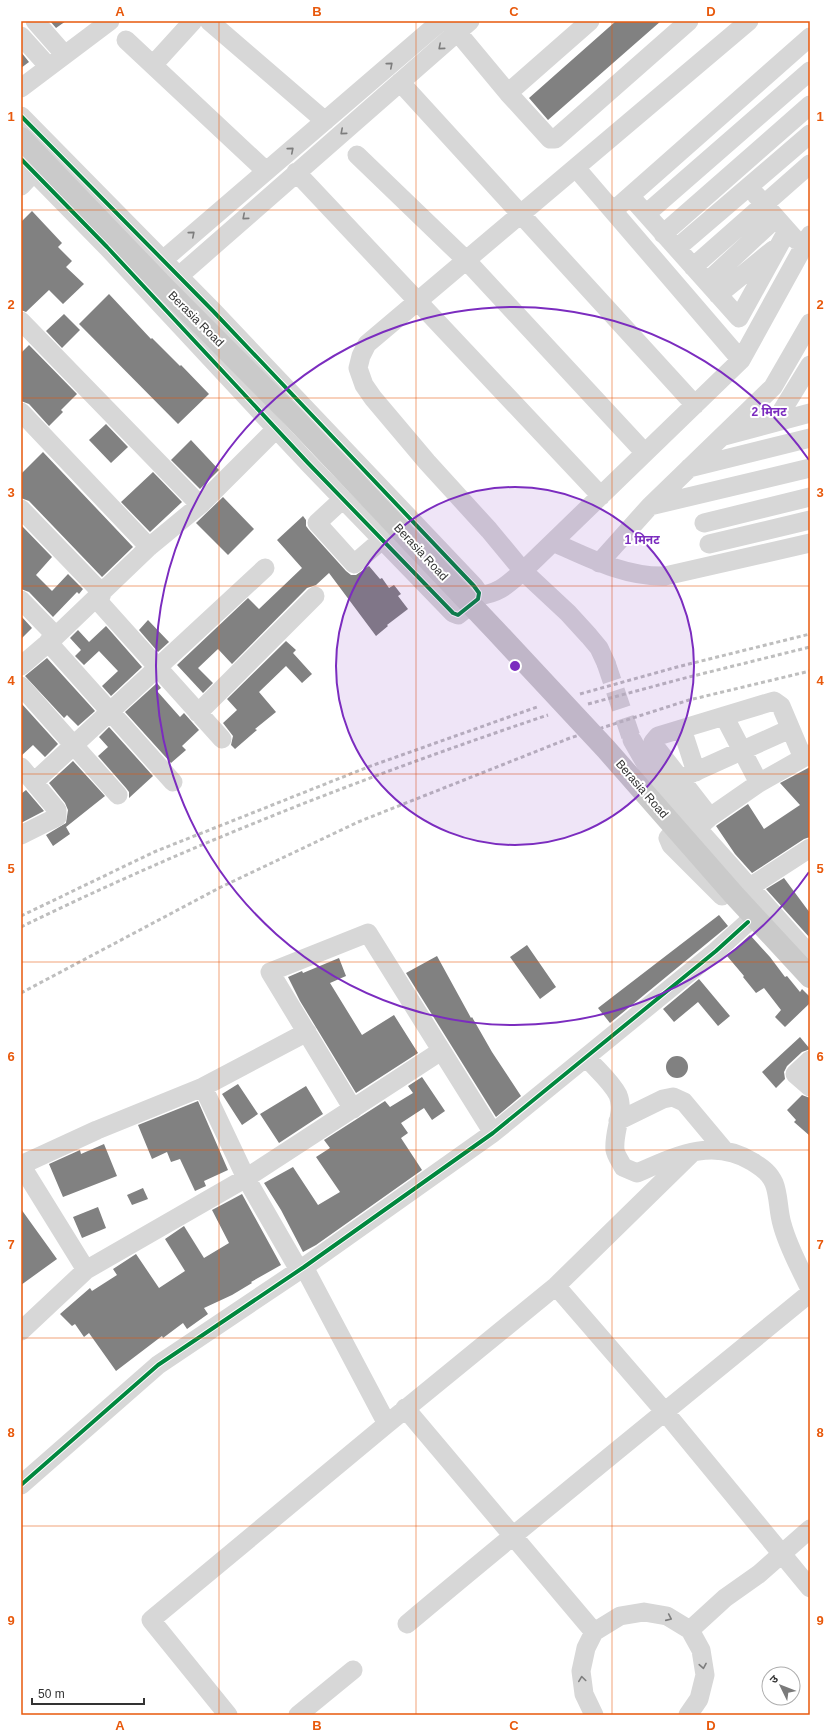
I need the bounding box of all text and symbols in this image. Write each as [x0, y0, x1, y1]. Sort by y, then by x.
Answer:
text: A [115, 4, 125, 19]
text: B [312, 4, 322, 19]
text: C [509, 4, 519, 19]
text: D [706, 4, 716, 19]
one-way arrow [438, 42, 445, 49]
one-way arrow [385, 62, 392, 69]
text: 1 [7, 109, 15, 124]
text: 1 [816, 109, 824, 124]
one-way arrow [340, 127, 347, 134]
one-way arrow [286, 147, 294, 154]
one-way arrow [242, 213, 250, 220]
one-way arrow [188, 232, 195, 239]
street label: Berasia Road [165, 288, 227, 350]
text: 2 [7, 297, 15, 312]
text: 2 [816, 297, 824, 312]
text: 2 मिनट [751, 404, 787, 419]
text: 3 [7, 485, 15, 500]
text: 3 [816, 485, 824, 500]
street label: Berasia Road [391, 521, 451, 583]
text: 1 मिनट [624, 532, 660, 547]
centre of rings [508, 659, 522, 673]
text: 4 [7, 673, 15, 688]
text: 4 [816, 673, 824, 688]
street label: Berasia Road [613, 757, 671, 821]
text: 5 [7, 861, 15, 876]
text: 5 [816, 861, 824, 876]
text: 6 [7, 1049, 15, 1064]
text: 6 [816, 1049, 824, 1064]
text: 7 [7, 1237, 15, 1252]
text: 7 [816, 1237, 824, 1252]
text: 8 [7, 1425, 15, 1440]
text: 8 [816, 1425, 824, 1440]
text: 9 [7, 1613, 15, 1628]
text: 9 [816, 1613, 824, 1628]
one-way arrow [665, 1614, 672, 1622]
one-way arrow [699, 1663, 707, 1669]
north arrow [761, 1666, 801, 1706]
text: उ [767, 1672, 781, 1686]
one-way arrow [578, 1675, 587, 1682]
scale bar [32, 1680, 144, 1706]
text: 50 m [38, 1687, 65, 1701]
text: A [115, 1718, 125, 1733]
text: B [312, 1718, 322, 1733]
text: C [509, 1718, 519, 1733]
text: D [706, 1718, 716, 1733]

